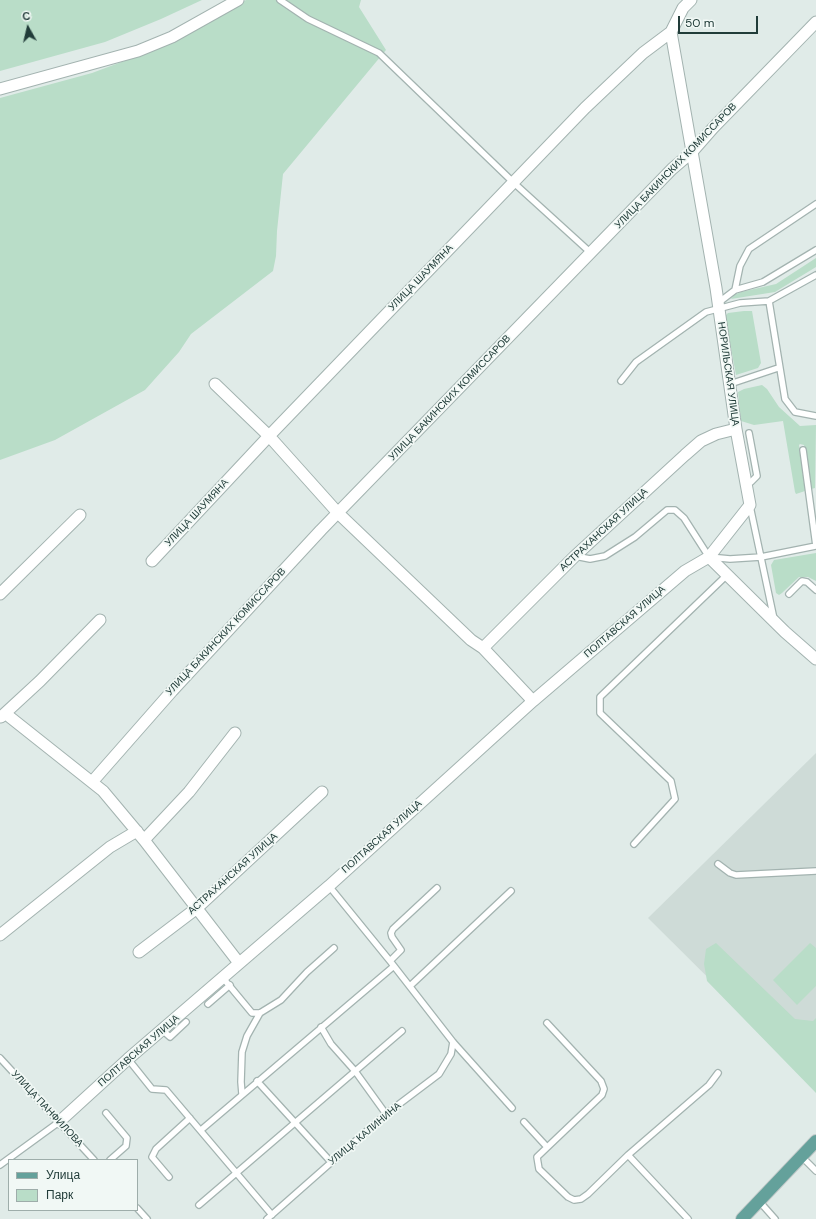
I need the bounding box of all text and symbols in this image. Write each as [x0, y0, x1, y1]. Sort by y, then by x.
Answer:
north arrow [8, 8, 48, 48]
scale bar [680, 8, 760, 34]
text: С [21, 9, 31, 24]
text: 50 m [685, 15, 714, 31]
street label: УЛИЦА БАКИНСКИХ КОМИССАРОВ [613, 101, 739, 231]
street label: УЛИЦА ШАУМЯНА [386, 242, 456, 314]
street label: НОРИЛЬСКАЯ УЛИЦА [715, 321, 741, 427]
street label: УЛИЦА БАКИНСКИХ КОМИССАРОВ [387, 333, 513, 463]
street label: УЛИЦА ШАУМЯНА [163, 477, 231, 549]
street label: АСТРАХАНСКАЯ УЛИЦА [557, 486, 651, 574]
street label: УЛИЦА БАКИНСКИХ КОМИССАРОВ [164, 566, 288, 698]
street label: ПОЛТАВСКАЯ УЛИЦА [582, 583, 668, 661]
street label: ПОЛТАВСКАЯ УЛИЦА [339, 798, 425, 876]
street label: АСТРАХАНСКАЯ УЛИЦА [186, 831, 280, 917]
street label: ПОЛТАВСКАЯ УЛИЦА [96, 1012, 182, 1090]
street label: УЛИЦА ПАНФИЛОВА [9, 1068, 85, 1150]
street label: УЛИЦА КАЛИНИНА [326, 1100, 404, 1168]
legend [8, 1159, 138, 1211]
text: Улица [46, 1167, 80, 1183]
text: Парк [46, 1187, 73, 1203]

